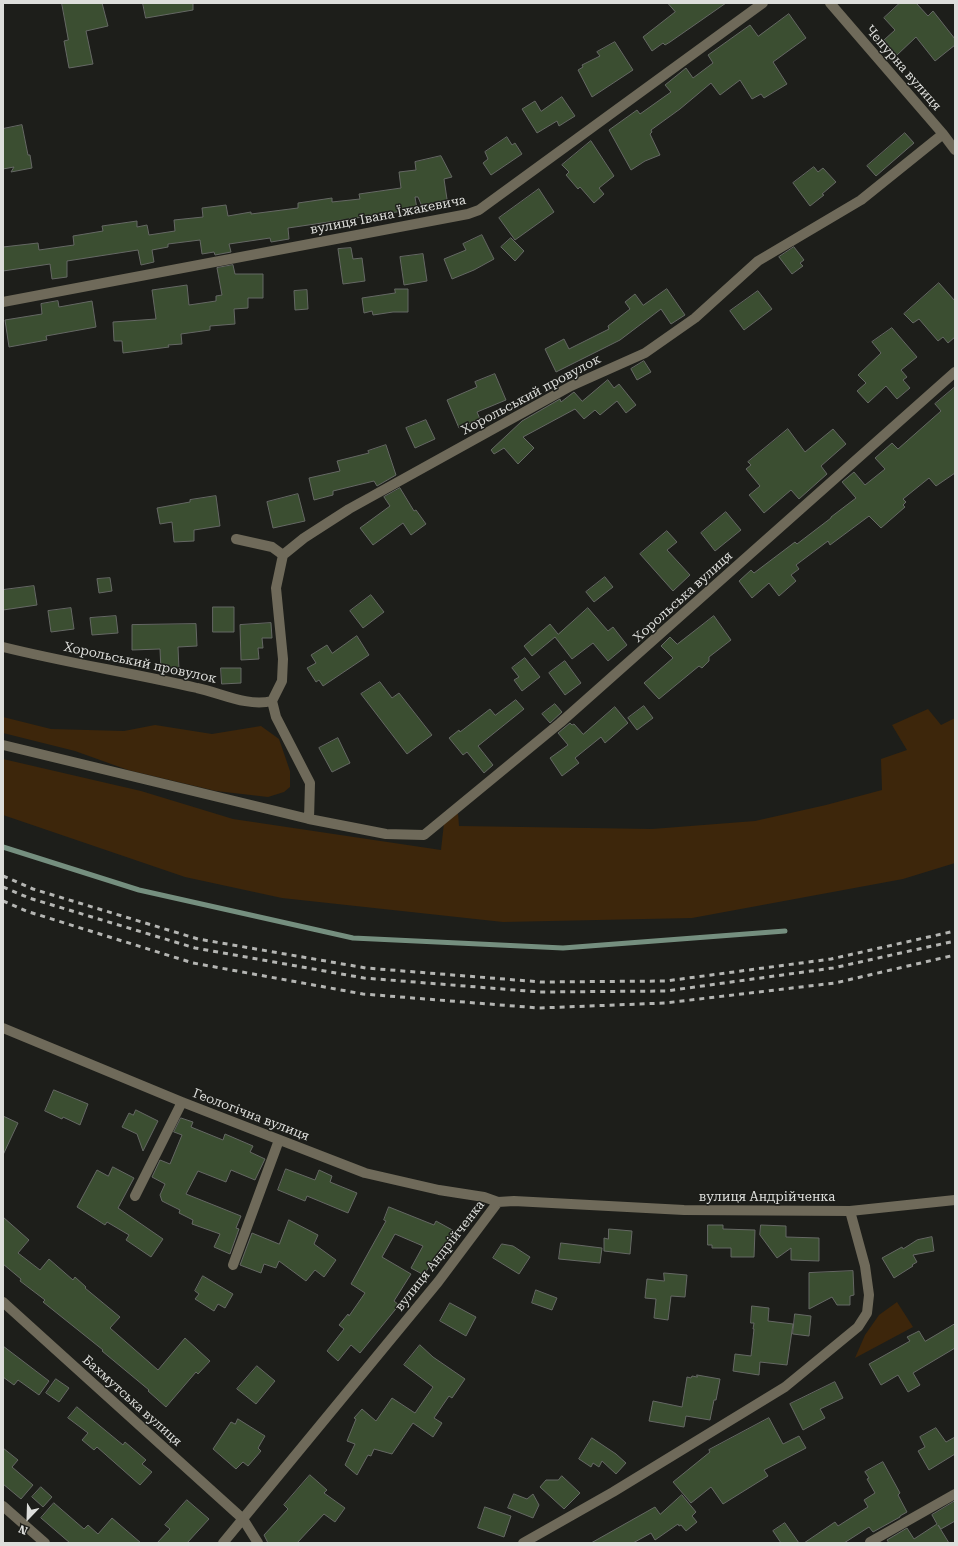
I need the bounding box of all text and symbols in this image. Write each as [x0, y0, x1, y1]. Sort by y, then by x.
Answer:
street label: Чепурна вулиця [862, 22, 944, 114]
street label: вулиця Івана Їжакевича [309, 192, 467, 238]
street label: Хорольський провулок [458, 351, 604, 439]
street label: Хорольська вулиця [630, 548, 736, 646]
street label: Хорольський провулок [62, 639, 218, 687]
street label: Геологічна вулиця [191, 1086, 311, 1144]
street label: вулиця Андрійченка [699, 1189, 835, 1205]
street label: вулиця Андрійченка [392, 1197, 488, 1315]
street label: Бахмутська вулиця [79, 1352, 185, 1450]
north arrow [8, 1498, 48, 1538]
text: N [17, 1522, 30, 1537]

